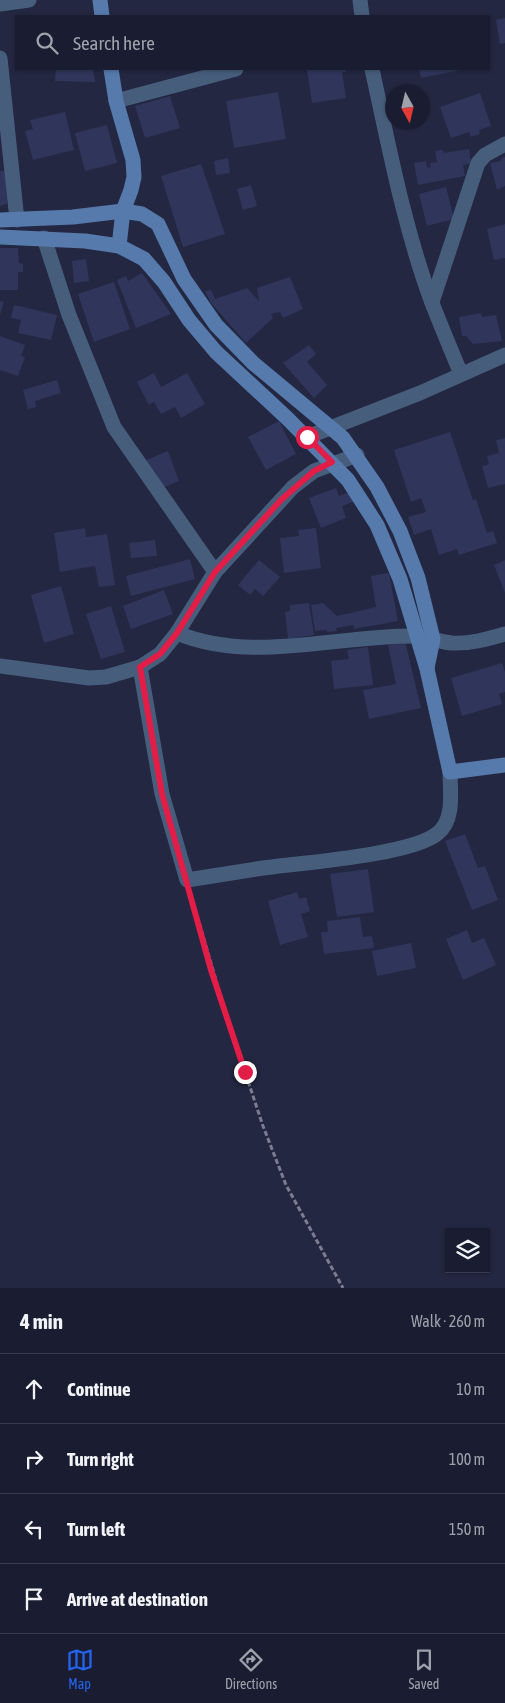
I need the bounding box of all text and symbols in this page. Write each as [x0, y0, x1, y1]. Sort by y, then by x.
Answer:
search box [15, 15, 490, 70]
icon: search [33, 29, 61, 57]
text: Search here [73, 32, 155, 54]
north arrow [385, 85, 430, 130]
route start [296, 426, 319, 449]
route end [234, 1061, 257, 1084]
map controls [445, 1228, 490, 1273]
button: layers [445, 1228, 490, 1273]
text: 4 min [20, 1309, 63, 1333]
text: Walk · 260 m [411, 1312, 485, 1330]
icon: ahead [20, 1375, 48, 1403]
text: Continue [67, 1378, 131, 1400]
text: 10 m [456, 1380, 485, 1398]
icon: right [20, 1445, 48, 1473]
text: Turn right [67, 1448, 134, 1470]
text: 100 m [449, 1450, 485, 1468]
icon: left [20, 1515, 48, 1543]
text: Turn left [67, 1518, 125, 1540]
text: 150 m [449, 1520, 485, 1538]
icon: arrive [20, 1585, 48, 1613]
text: Arrive at destination [67, 1588, 208, 1610]
tab: Map [66, 1646, 94, 1692]
tab: Directions [225, 1646, 277, 1692]
tab: Saved [408, 1646, 439, 1692]

